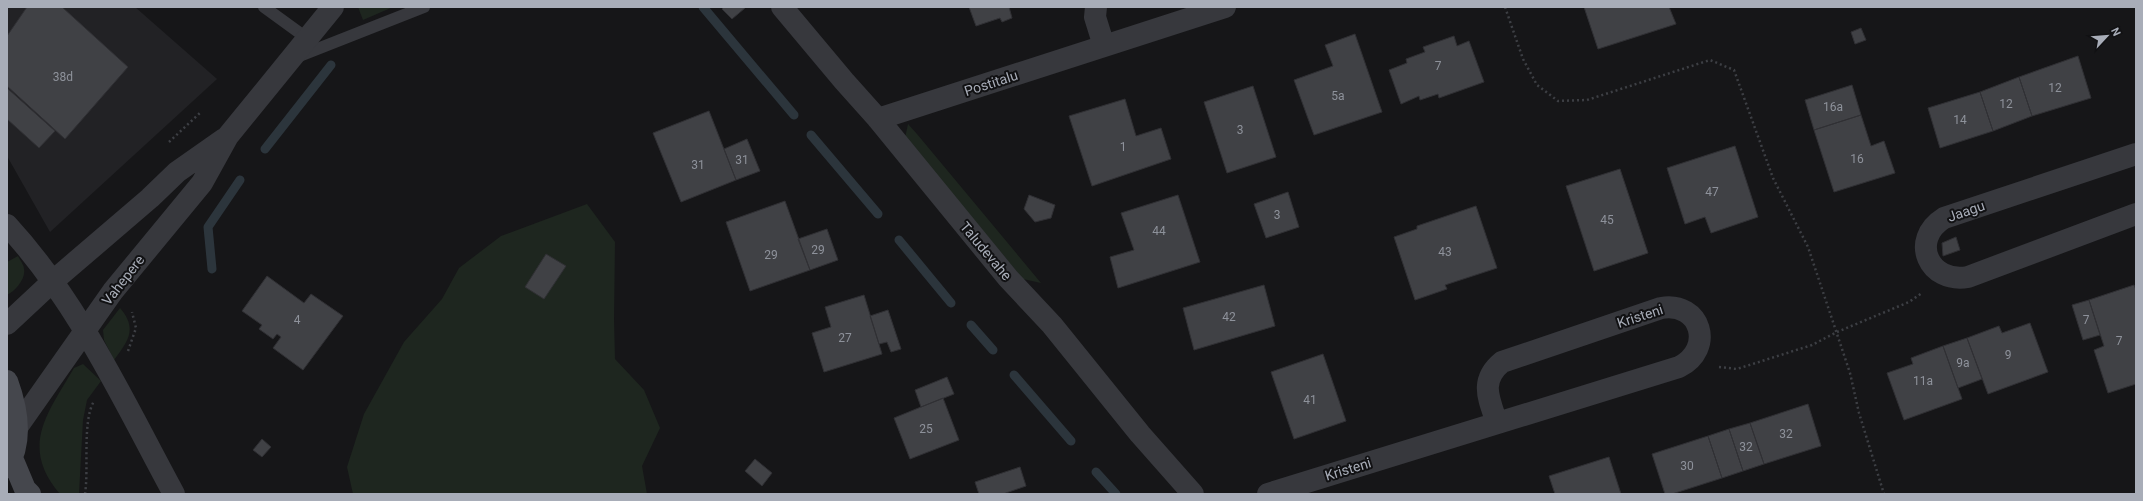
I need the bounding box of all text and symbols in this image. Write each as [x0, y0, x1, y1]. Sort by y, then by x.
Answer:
north arrow [2087, 16, 2127, 56]
text: N [2108, 25, 2123, 38]
house number: 7 [1435, 59, 1442, 73]
street label: Postitalu [962, 67, 1020, 99]
house number: 38d [53, 70, 73, 84]
house number: 12 [2048, 81, 2062, 95]
house number: 5a [1331, 89, 1345, 103]
house number: 12 [1999, 97, 2013, 111]
house number: 16a [1823, 100, 1843, 114]
house number: 14 [1953, 113, 1967, 127]
house number: 3 [1237, 123, 1243, 137]
house number: 1 [1120, 140, 1126, 154]
house number: 16 [1850, 152, 1864, 166]
house number: 31 [735, 153, 749, 167]
house number: 31 [691, 158, 705, 172]
house number: 47 [1705, 185, 1719, 199]
street label: Jaagu [1945, 197, 1987, 225]
house number: 3 [1274, 208, 1280, 222]
house number: 45 [1600, 213, 1614, 227]
street label: Taludevahe [957, 219, 1015, 283]
house number: 44 [1152, 224, 1166, 238]
house number: 29 [811, 243, 825, 257]
house number: 43 [1438, 245, 1452, 259]
house number: 29 [764, 248, 778, 262]
street label: Vahepere [99, 252, 147, 308]
street label: Kristeni [1615, 301, 1665, 331]
house number: 42 [1222, 310, 1236, 324]
house number: 4 [294, 313, 301, 327]
house number: 7 [2083, 313, 2090, 327]
house number: 27 [838, 331, 852, 345]
house number: 7 [2116, 334, 2123, 348]
house number: 9 [2005, 348, 2011, 362]
house number: 9a [1956, 356, 1970, 370]
house number: 11a [1913, 374, 1933, 388]
house number: 41 [1303, 393, 1317, 407]
house number: 25 [919, 422, 933, 436]
house number: 32 [1779, 427, 1793, 441]
house number: 32 [1739, 440, 1753, 454]
street label: Kristeni [1323, 454, 1373, 484]
house number: 30 [1680, 459, 1694, 473]

